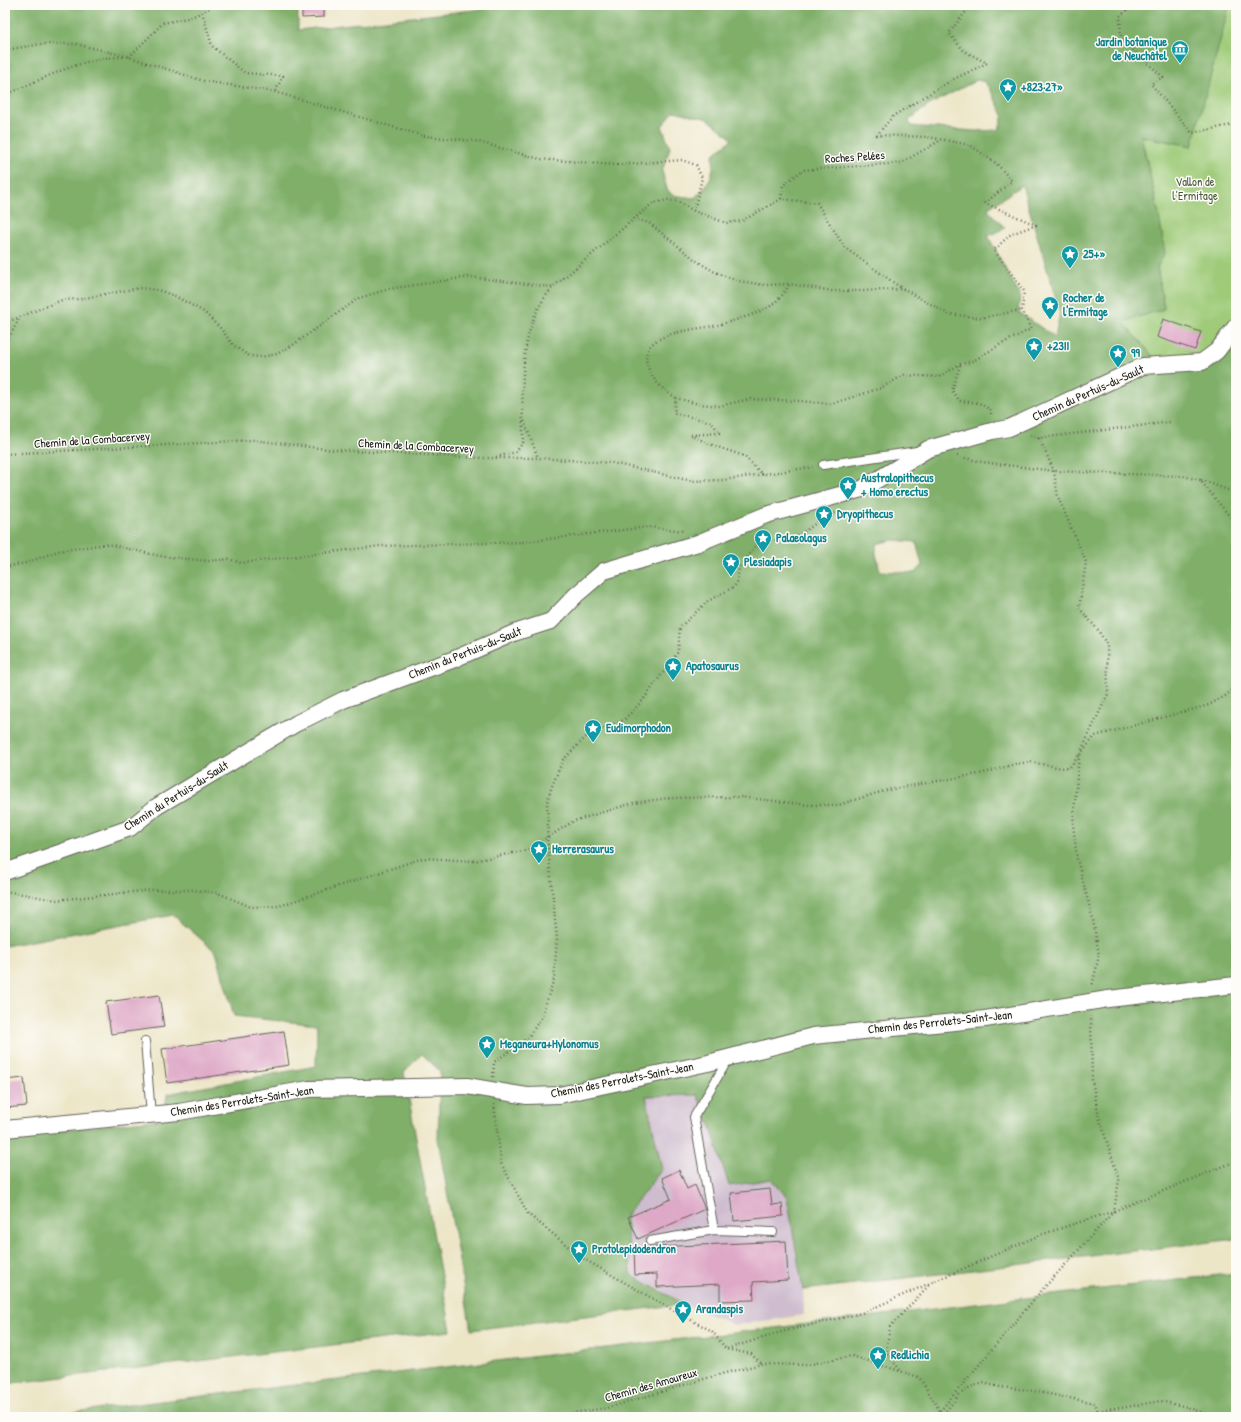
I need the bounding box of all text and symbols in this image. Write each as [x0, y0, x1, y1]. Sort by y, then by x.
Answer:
place label: Jardin botanique de Neuchâtel [1096, 33, 1168, 64]
museum icon: Jardin botanique de Neuchâtel [1170, 39, 1190, 64]
place icon: +823·27» [998, 77, 1018, 102]
place label: +823·27» [1021, 78, 1063, 95]
street label: Roches Pelées [824, 146, 886, 167]
park label: Vallon de l’Ermitage [1172, 173, 1218, 204]
place icon: 25+» [1060, 244, 1080, 269]
place label: 25+» [1083, 245, 1106, 262]
place label: Rocher de l'Ermitage [1063, 289, 1108, 321]
place icon: Rocher de l'Ermitage [1040, 295, 1060, 320]
place icon: +23II [1024, 336, 1044, 361]
place label: +23II [1047, 337, 1070, 354]
place icon: 99 [1108, 343, 1128, 368]
place label: 99 [1131, 344, 1140, 361]
street label: Chemin du Pertuis-du-Sault [1029, 360, 1147, 425]
street label: Chemin de la Combacervey [33, 427, 151, 452]
street label: Chemin de la Combacervey [358, 434, 475, 457]
place label: Australopithecus + Homo erectus [861, 469, 934, 500]
place icon: Australopithecus + Homo erectus [838, 475, 858, 500]
place icon: Dryopithecus [814, 504, 834, 529]
place label: Dryopithecus [837, 505, 893, 523]
place icon: Palaeolagus [753, 528, 773, 553]
place label: Palaeolagus [776, 529, 827, 547]
place icon: Plesiadapis [721, 552, 741, 577]
place label: Plesiadapis [744, 553, 792, 571]
street label: Chemin du Pertuis-du-Sault [406, 622, 525, 683]
place icon: Apatosaurus [663, 656, 683, 681]
place label: Apatosaurus [686, 657, 739, 675]
place icon: Eudimorphodon [583, 718, 603, 743]
place label: Eudimorphodon [606, 719, 672, 737]
street label: Chemin du Pertuis-du-Sault [120, 756, 232, 835]
place icon: Herrerasaurus [529, 839, 549, 864]
place label: Herrerasaurus [552, 840, 614, 857]
street label: Chemin des Perrolets-Saint-Jean [867, 1005, 1013, 1038]
place icon: Meganeura+Hylonomus [477, 1034, 497, 1059]
place label: Meganeura+Hylonomus [500, 1035, 599, 1053]
street label: Chemin des Perrolets-Saint-Jean [549, 1057, 695, 1102]
street label: Chemin des Perrolets-Saint-Jean [169, 1081, 315, 1120]
place icon: Protolepidodendron [569, 1239, 589, 1264]
place label: Protolepidodendron [592, 1240, 677, 1258]
place icon: Arandaspis [673, 1299, 693, 1324]
place label: Arandaspis [696, 1300, 743, 1318]
place icon: Redlichia [868, 1345, 888, 1370]
place label: Redlichia [891, 1346, 929, 1363]
street label: Chemin des Amoureux [603, 1363, 699, 1406]

